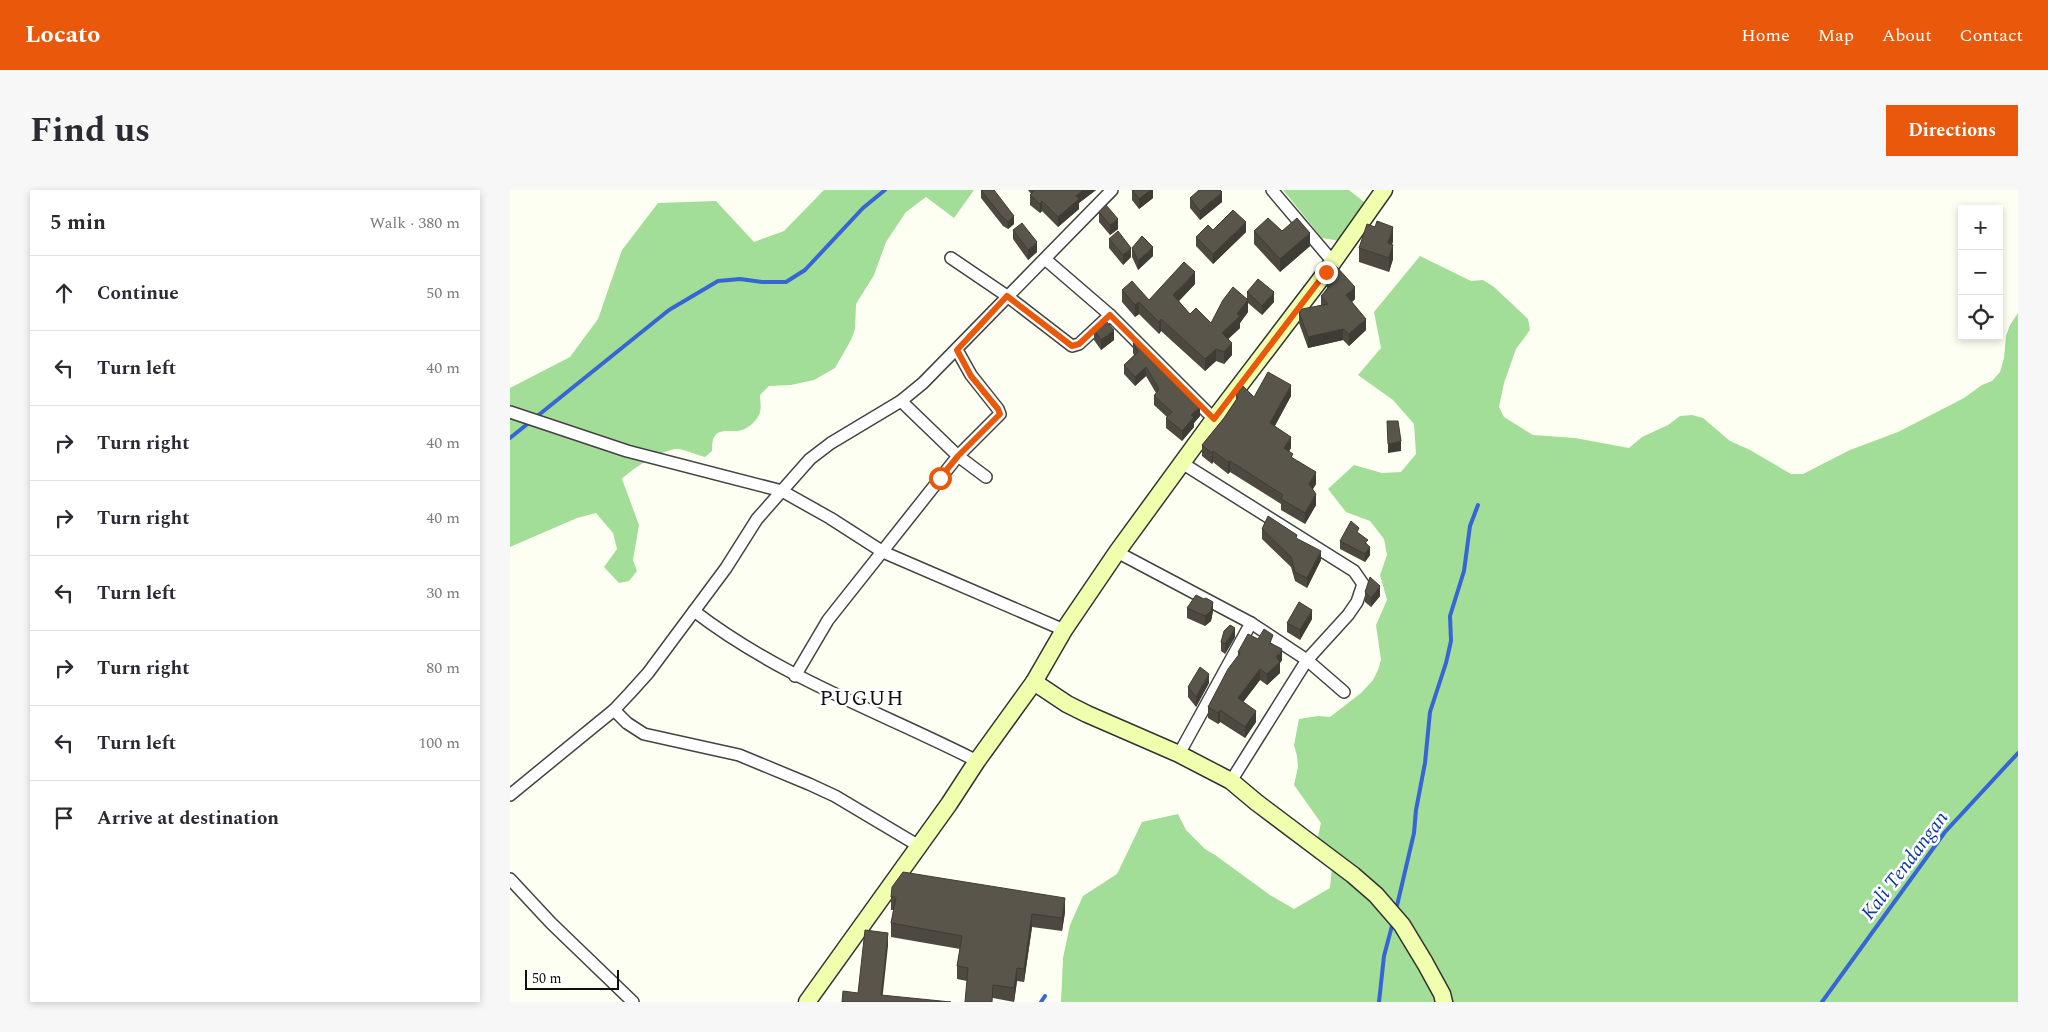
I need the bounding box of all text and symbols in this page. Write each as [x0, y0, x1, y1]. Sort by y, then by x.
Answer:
text: Locato [25, 17, 100, 53]
text: Home [1741, 22, 1790, 49]
text: Map [1818, 22, 1854, 49]
text: About [1882, 22, 1932, 49]
text: Contact [1960, 22, 2023, 49]
text: Find us [30, 104, 150, 157]
button: Directions [1886, 105, 2018, 156]
map controls [1958, 205, 2003, 340]
button: + [1958, 205, 2003, 250]
text: 5 min [50, 207, 106, 239]
text: Walk · 380 m [369, 211, 460, 235]
button: − [1958, 250, 2003, 295]
route end [1315, 261, 1338, 284]
icon: ahead [50, 279, 78, 307]
text: Continue [97, 279, 179, 308]
text: 50 m [426, 281, 460, 305]
button: locate [1958, 295, 2003, 340]
icon: left [50, 354, 78, 382]
text: Turn left [97, 354, 176, 383]
text: 40 m [426, 356, 460, 380]
icon: right [50, 429, 78, 457]
text: Turn right [97, 429, 190, 458]
text: 40 m [426, 431, 460, 455]
route start [929, 467, 952, 490]
icon: right [50, 504, 78, 532]
text: Turn right [97, 504, 190, 533]
text: 40 m [426, 506, 460, 530]
icon: left [50, 579, 78, 607]
text: Turn left [97, 579, 176, 608]
text: 30 m [426, 581, 460, 605]
icon: right [50, 654, 78, 682]
text: Turn right [97, 654, 190, 683]
text: 80 m [426, 656, 460, 680]
district label: PUGUH [820, 683, 904, 715]
icon: left [50, 729, 78, 757]
text: Turn left [97, 729, 176, 758]
text: 100 m [418, 731, 460, 755]
icon: arrive [50, 804, 78, 832]
text: Arrive at destination [97, 804, 279, 833]
water label: Kali Tendangan [1854, 804, 1956, 926]
scale bar [525, 967, 619, 990]
text: 50 m [532, 968, 562, 989]

